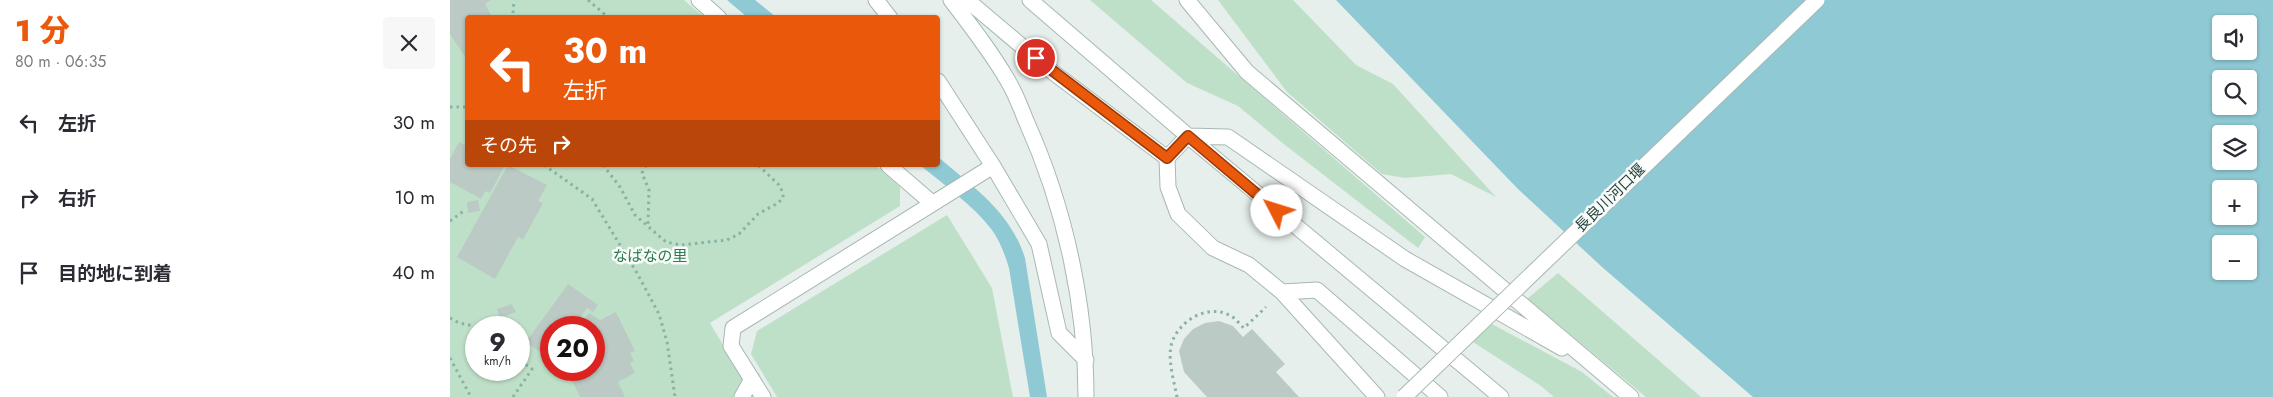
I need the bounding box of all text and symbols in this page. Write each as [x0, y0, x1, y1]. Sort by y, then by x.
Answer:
text: 1 分 [15, 9, 70, 52]
map controls [2212, 15, 2257, 280]
button: sound [2212, 15, 2257, 60]
button: close [383, 17, 435, 69]
text: 30 m [563, 26, 647, 76]
icon: left [480, 35, 545, 100]
pin [1015, 37, 1057, 79]
icon: arrive [1022, 44, 1050, 72]
text: 80 m · 06:35 [15, 50, 106, 73]
button: search [2212, 70, 2257, 115]
text: 左折 [563, 74, 607, 106]
icon: left [15, 109, 43, 137]
text: 30 m [393, 109, 435, 136]
text: 左折 [58, 110, 96, 137]
button: layers [2212, 125, 2257, 170]
icon: right [547, 130, 575, 158]
text: その先 [480, 132, 537, 159]
street label: 長良川河口堰 [1570, 159, 1650, 237]
button: + [2212, 180, 2257, 225]
icon: right [15, 184, 43, 212]
text: 10 m [395, 184, 435, 211]
position arrow [1250, 184, 1302, 236]
text: 右折 [58, 185, 96, 212]
button: − [2212, 235, 2257, 280]
park label: なばなの里 [612, 245, 688, 267]
icon: arrive [15, 259, 43, 287]
text: 40 m [392, 259, 435, 286]
text: 目的地に到着 [58, 260, 172, 287]
speed limit sign: 20 [540, 316, 605, 381]
text: 9 [489, 324, 506, 360]
text: km/h [484, 352, 511, 370]

